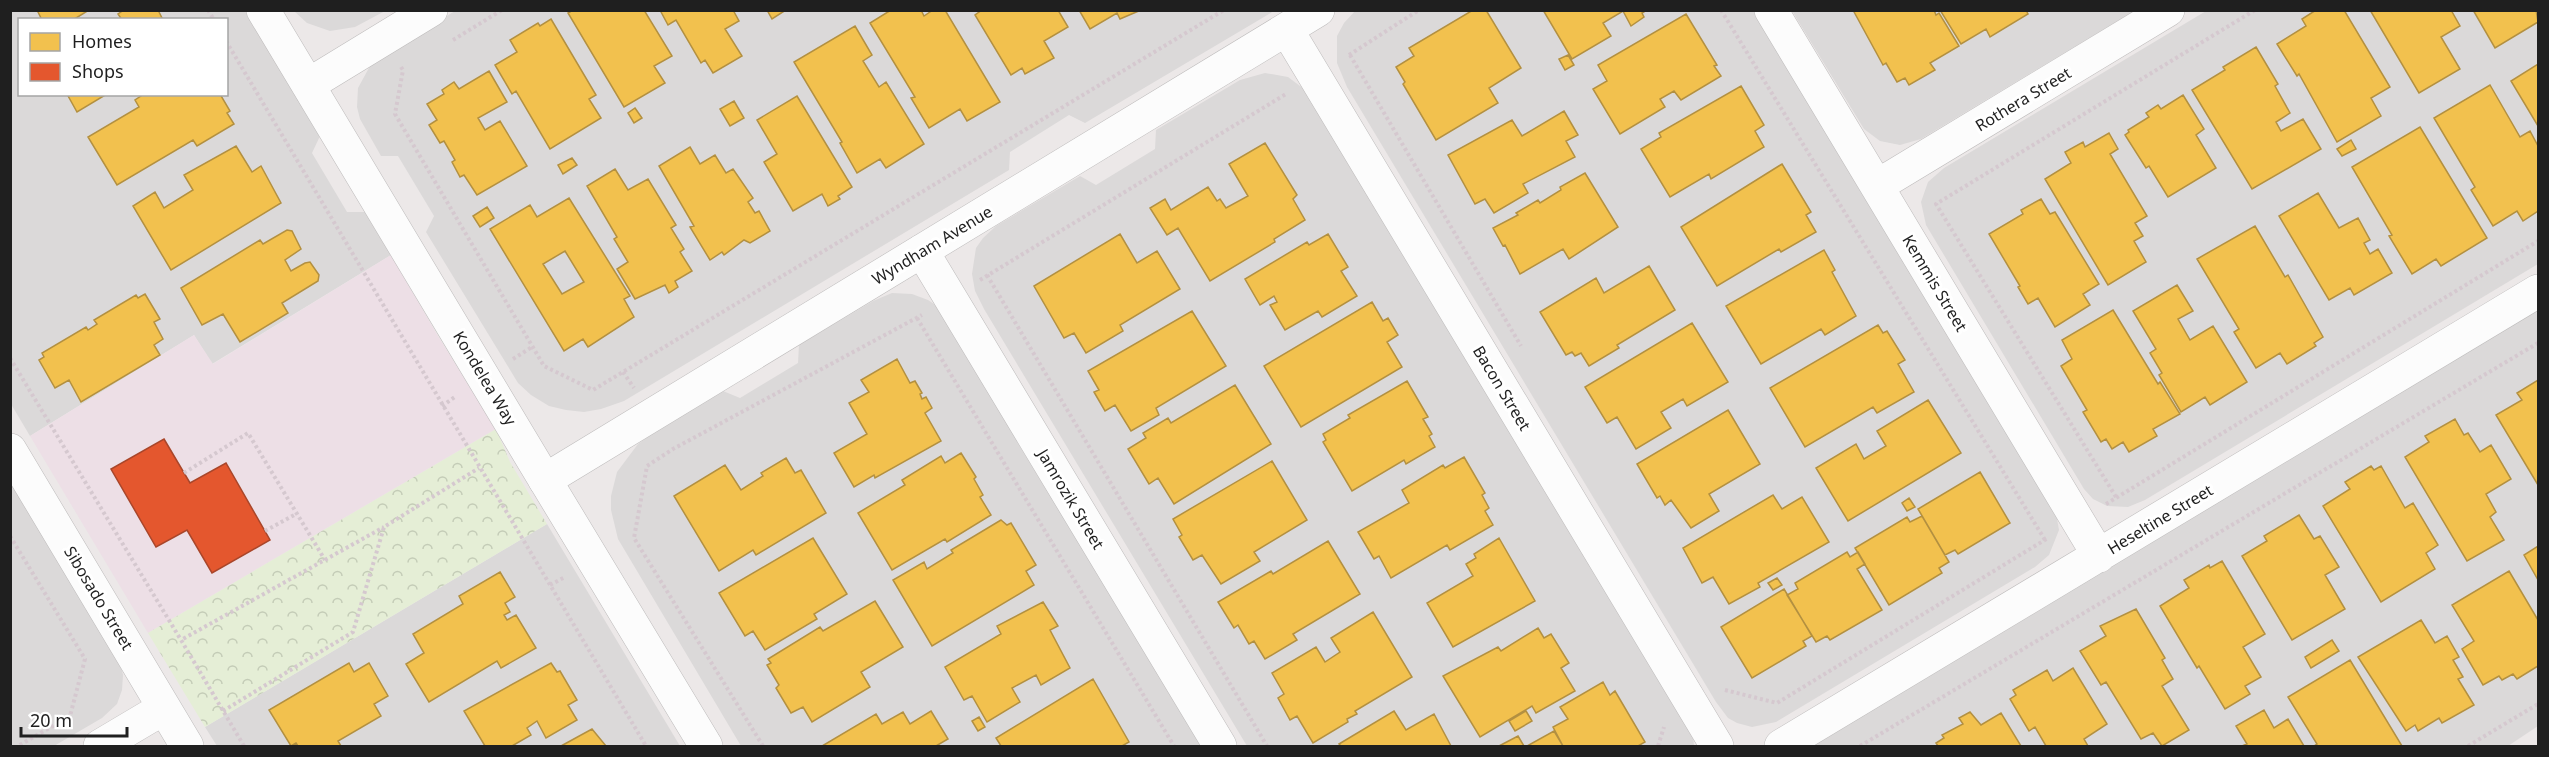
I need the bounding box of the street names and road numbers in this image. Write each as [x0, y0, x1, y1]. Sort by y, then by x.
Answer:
street label: Rothera Street [1971, 62, 2075, 136]
street label: Wyndham Avenue [868, 200, 996, 290]
street label: Kemmis Street [1897, 230, 1973, 336]
street label: Kondelea Way [448, 327, 522, 430]
street label: Bacon Street [1468, 341, 1536, 435]
street label: Jamrozik Street [1031, 443, 1110, 553]
street label: Heseltine Street [2103, 479, 2217, 559]
street label: Sibosado Street [59, 542, 139, 654]

